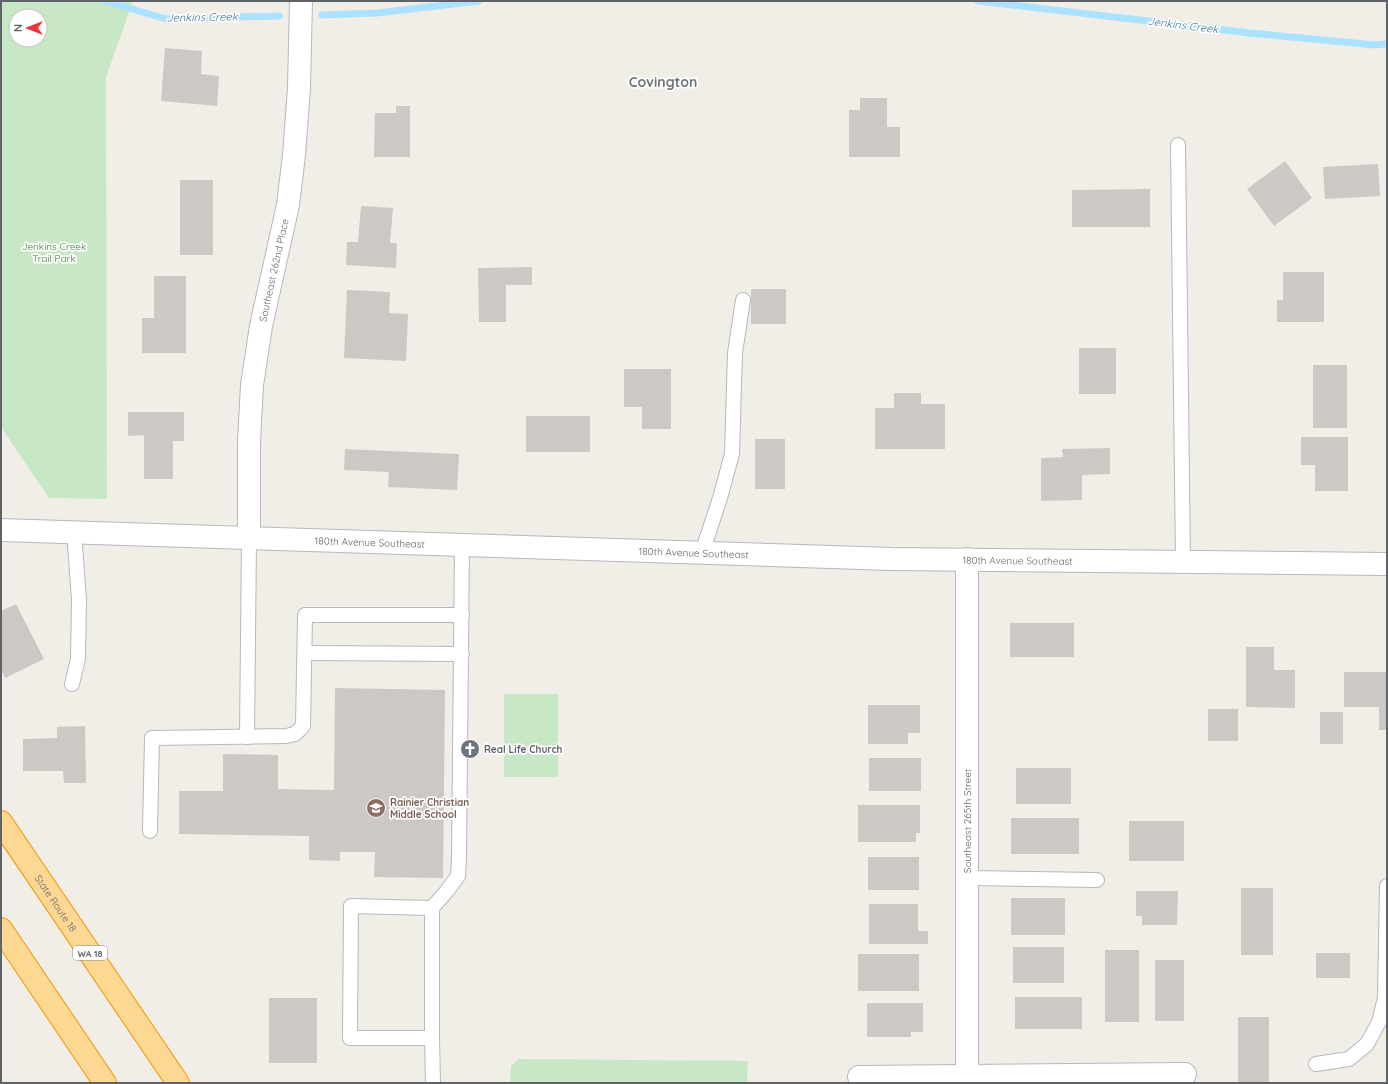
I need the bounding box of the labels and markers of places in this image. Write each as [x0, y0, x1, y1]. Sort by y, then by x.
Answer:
church icon: Real Life Church [459, 738, 481, 760]
place label: Real Life Church [484, 743, 563, 756]
place label: Rainier Christian Middle School [390, 796, 469, 821]
school or university icon: Rainier Christian Middle School [365, 797, 387, 819]

